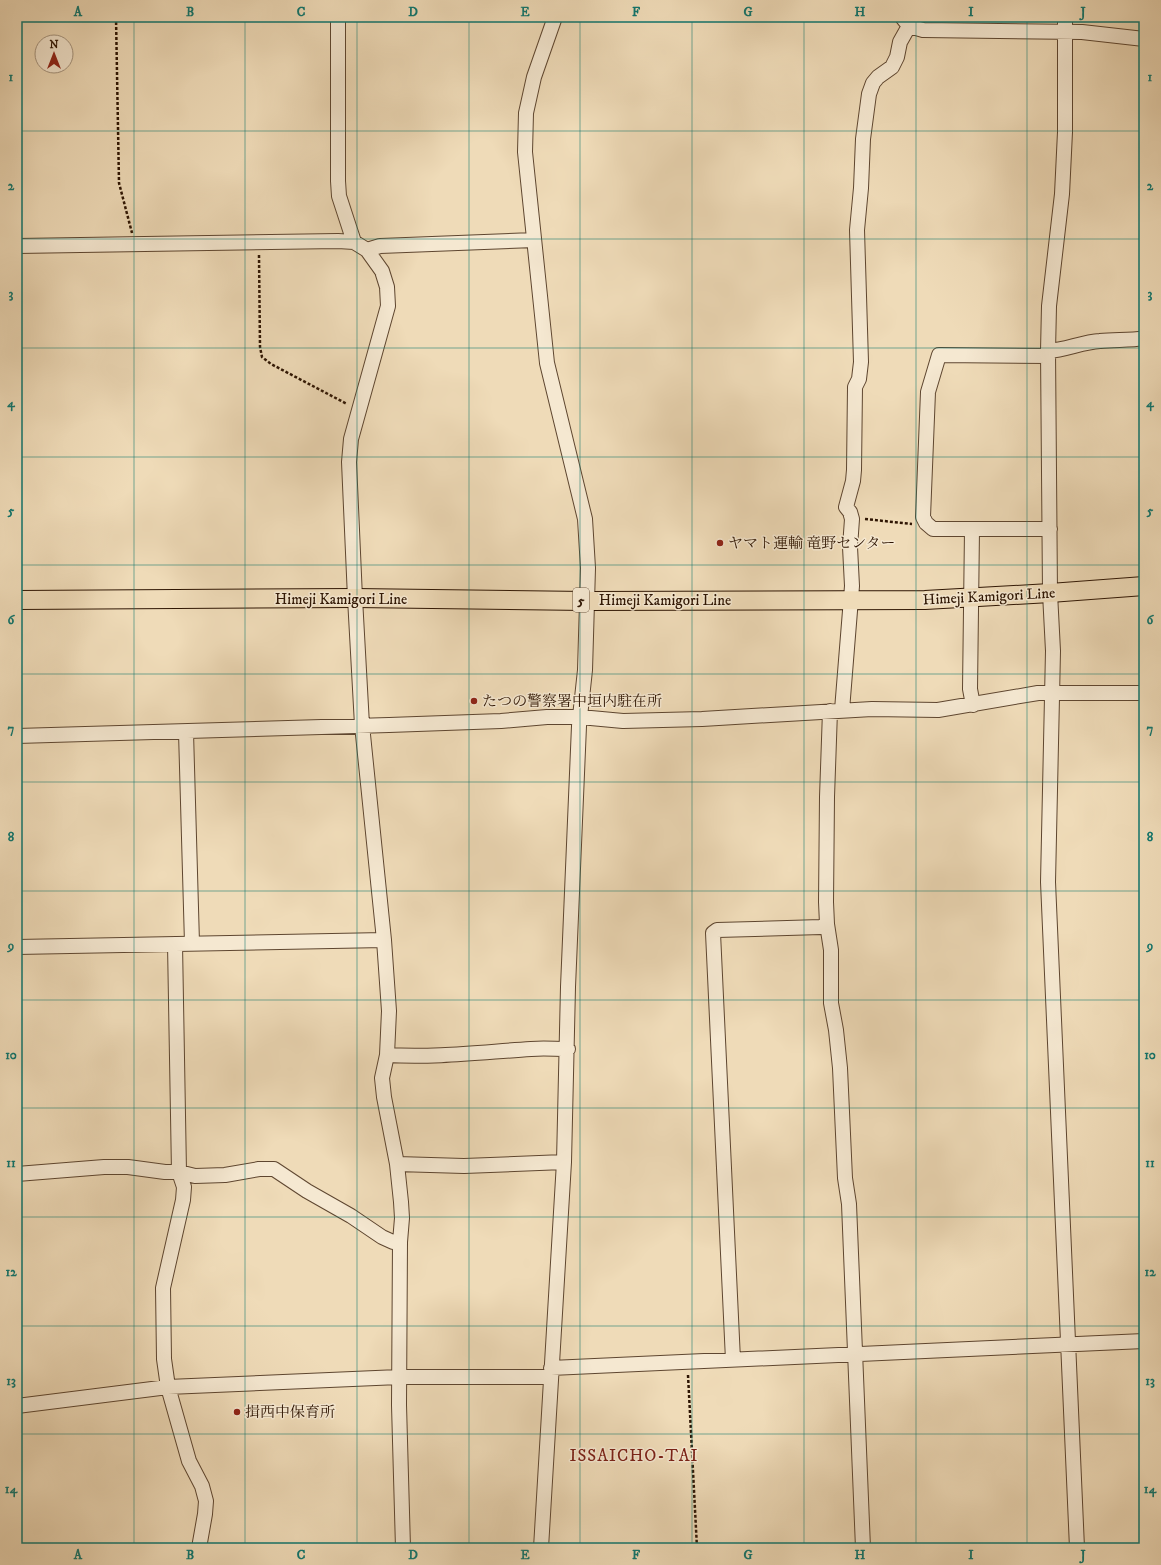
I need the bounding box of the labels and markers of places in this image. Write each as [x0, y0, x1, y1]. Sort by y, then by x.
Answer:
place label: ヤマト運輸 竜野センター [728, 534, 896, 553]
marker: ヤマト運輸 竜野センター [715, 538, 725, 548]
place label: たつの警察署中垣内駐在所 [482, 692, 662, 711]
marker: たつの警察署中垣内駐在所 [469, 696, 479, 706]
place label: 揖西中保育所 [245, 1403, 335, 1422]
marker: 揖西中保育所 [232, 1407, 242, 1417]

